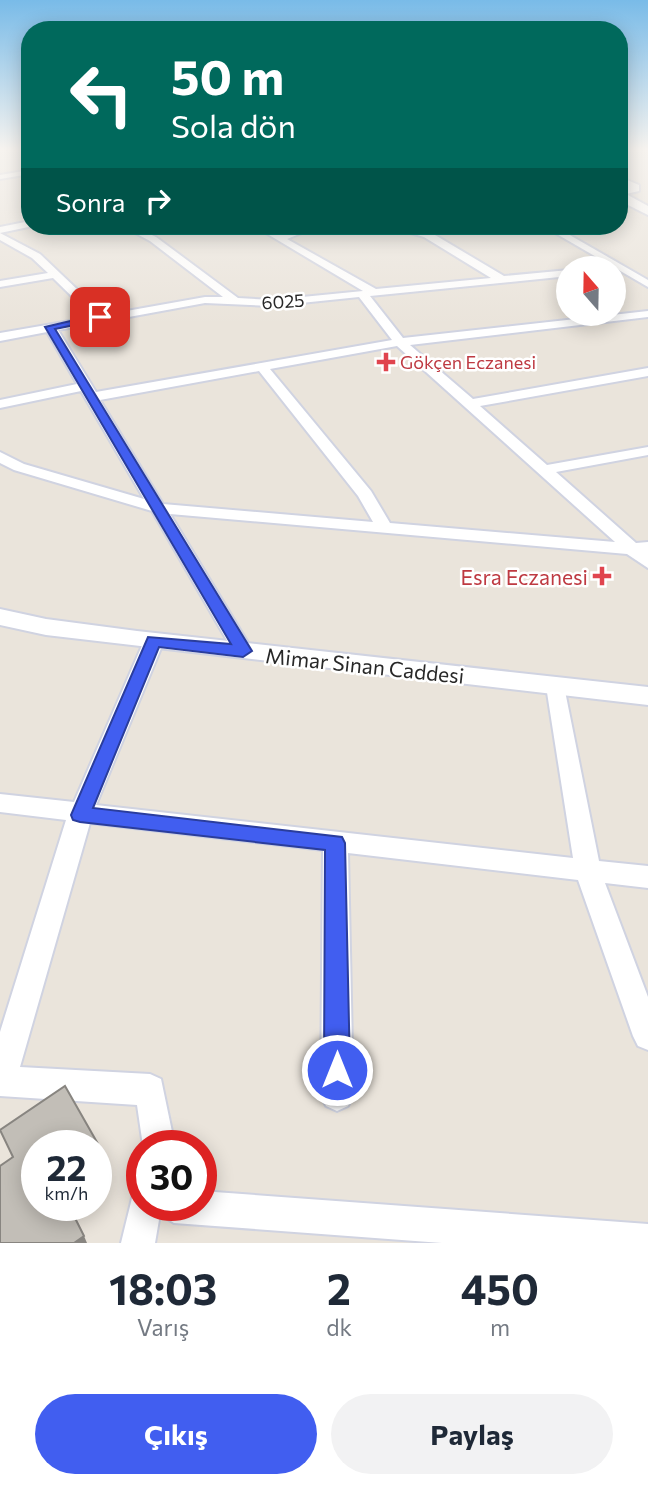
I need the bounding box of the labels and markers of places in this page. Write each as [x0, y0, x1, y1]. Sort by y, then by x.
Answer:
pin [70, 287, 130, 347]
place label: Gökçen Eczanesi [400, 351, 536, 373]
marker: Gökçen Eczanesi [378, 354, 394, 370]
place label: Esra Eczanesi [461, 564, 588, 589]
marker: Esra Eczanesi [594, 568, 610, 584]

